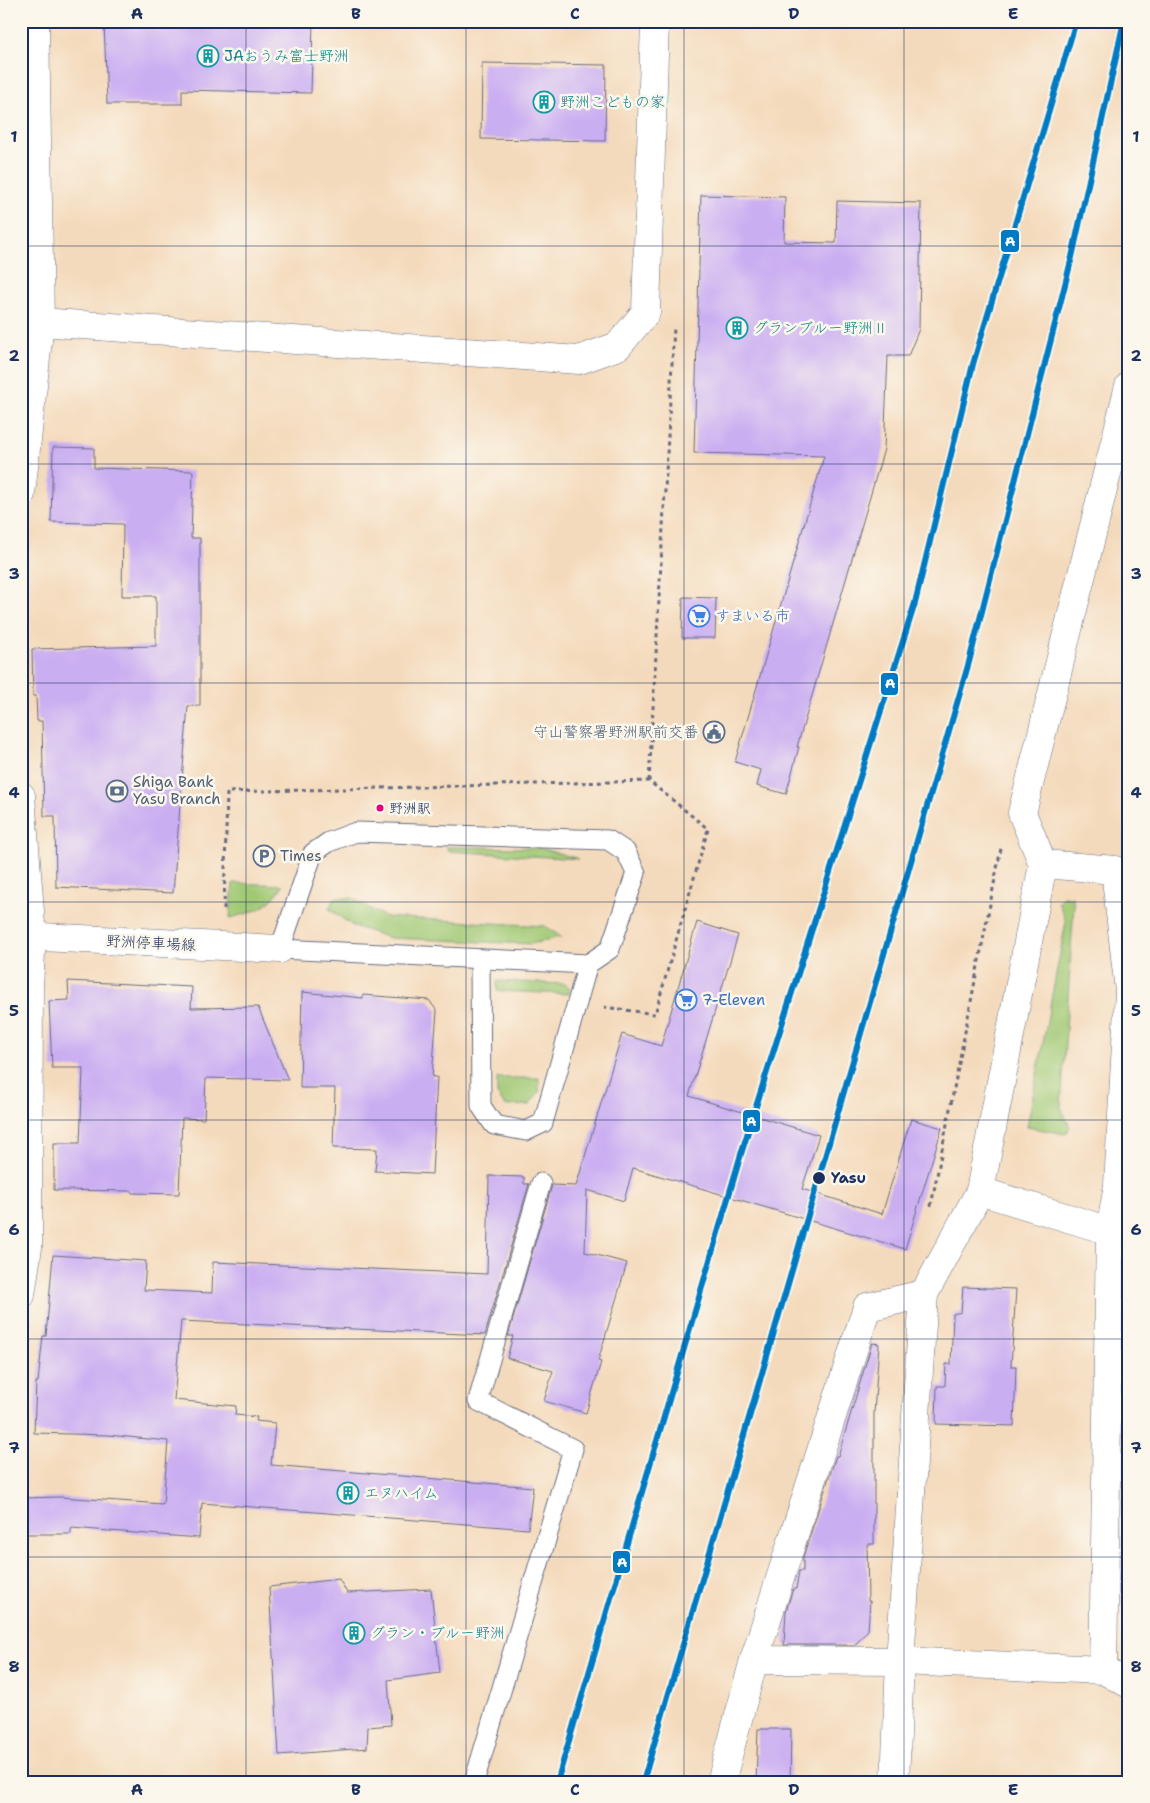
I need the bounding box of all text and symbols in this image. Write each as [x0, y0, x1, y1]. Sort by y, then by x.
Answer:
text: A [131, 3, 143, 24]
text: B [351, 3, 361, 24]
text: C [570, 3, 580, 24]
text: D [788, 3, 800, 24]
text: E [1008, 3, 1018, 24]
building icon: JAおうみ富士野洲 [196, 44, 220, 68]
place label: JAおうみ富士野洲 [224, 46, 349, 66]
building icon: 野洲こどもの家 [532, 90, 556, 114]
place label: 野洲こどもの家 [560, 92, 665, 112]
text: 1 [10, 126, 18, 147]
text: 1 [1132, 126, 1140, 147]
line badge: A [1000, 229, 1020, 253]
text: A [1005, 232, 1016, 250]
building icon: グランブルー野洲Ⅱ [725, 316, 749, 340]
place label: グランブルー野洲Ⅱ [753, 318, 888, 338]
text: 2 [8, 345, 20, 366]
text: 2 [1130, 345, 1142, 366]
text: 3 [8, 563, 20, 584]
text: 3 [1130, 563, 1142, 584]
supermarket icon: すまいる市 [687, 604, 711, 628]
place label: すまいる市 [715, 606, 790, 626]
line badge: A [880, 672, 899, 696]
text: A [885, 674, 896, 692]
public building icon: 守山警察署野洲駅前交番 [702, 720, 726, 744]
place label: 守山警察署野洲駅前交番 [533, 722, 698, 742]
place label: Shiga Bank Yasu Branch [133, 772, 221, 809]
bank icon: Shiga Bank Yasu Branch [105, 779, 129, 803]
text: 4 [8, 782, 20, 803]
text: 4 [1130, 782, 1142, 803]
place label: 野洲駅 [389, 799, 431, 817]
marker: 野洲駅 [375, 803, 385, 813]
parking icon: Times [252, 844, 276, 868]
place label: Times [280, 846, 322, 866]
street label: 野洲停車場線 [106, 931, 196, 955]
supermarket icon: 7-Eleven [674, 988, 698, 1012]
place label: 7-Eleven [702, 990, 765, 1010]
text: 5 [9, 1000, 19, 1021]
text: 5 [1131, 1000, 1141, 1021]
line badge: A [742, 1109, 761, 1133]
text: A [746, 1112, 757, 1130]
place label: Yasu [831, 1168, 866, 1188]
marker: Yasu [811, 1170, 827, 1186]
text: 6 [8, 1219, 20, 1240]
text: 6 [1130, 1219, 1142, 1240]
text: 7 [8, 1437, 20, 1458]
text: 7 [1130, 1437, 1142, 1458]
building icon: エヌハイム [336, 1481, 360, 1505]
place label: エヌハイム [364, 1483, 438, 1503]
line badge: A [612, 1550, 631, 1574]
text: A [617, 1553, 628, 1571]
building icon: グラン・ブルー野洲 [342, 1621, 366, 1645]
place label: グラン・ブルー野洲 [370, 1623, 505, 1643]
text: 8 [8, 1656, 20, 1677]
text: 8 [1130, 1656, 1142, 1677]
text: A [131, 1779, 143, 1800]
text: B [351, 1779, 361, 1800]
text: C [570, 1779, 580, 1800]
text: D [788, 1779, 800, 1800]
text: E [1008, 1779, 1018, 1800]

